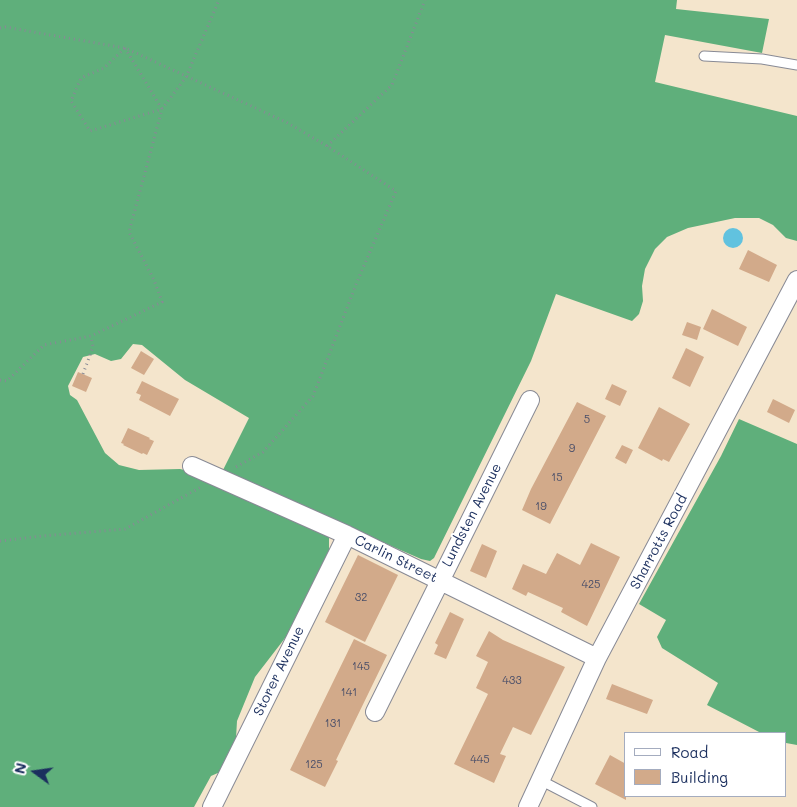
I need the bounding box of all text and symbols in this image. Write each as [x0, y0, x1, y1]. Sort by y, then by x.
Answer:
house number: 5 [584, 413, 590, 427]
house number: 9 [569, 442, 575, 456]
street label: Lundsten Avenue [439, 460, 505, 570]
house number: 15 [551, 471, 563, 485]
street label: Sharrotts Road [627, 492, 691, 592]
house number: 19 [535, 500, 547, 514]
street label: Carlin Street [352, 532, 440, 586]
house number: 425 [582, 578, 600, 592]
house number: 32 [355, 591, 367, 605]
street label: Storer Avenue [250, 623, 308, 719]
house number: 145 [352, 660, 370, 674]
house number: 433 [502, 674, 522, 688]
house number: 141 [341, 686, 357, 700]
house number: 131 [325, 717, 341, 731]
legend [624, 732, 787, 797]
text: Road [671, 742, 708, 762]
north arrow [10, 747, 60, 797]
house number: 445 [470, 753, 490, 767]
house number: 125 [305, 758, 323, 772]
text: N [9, 761, 30, 776]
text: Building [671, 767, 728, 787]

